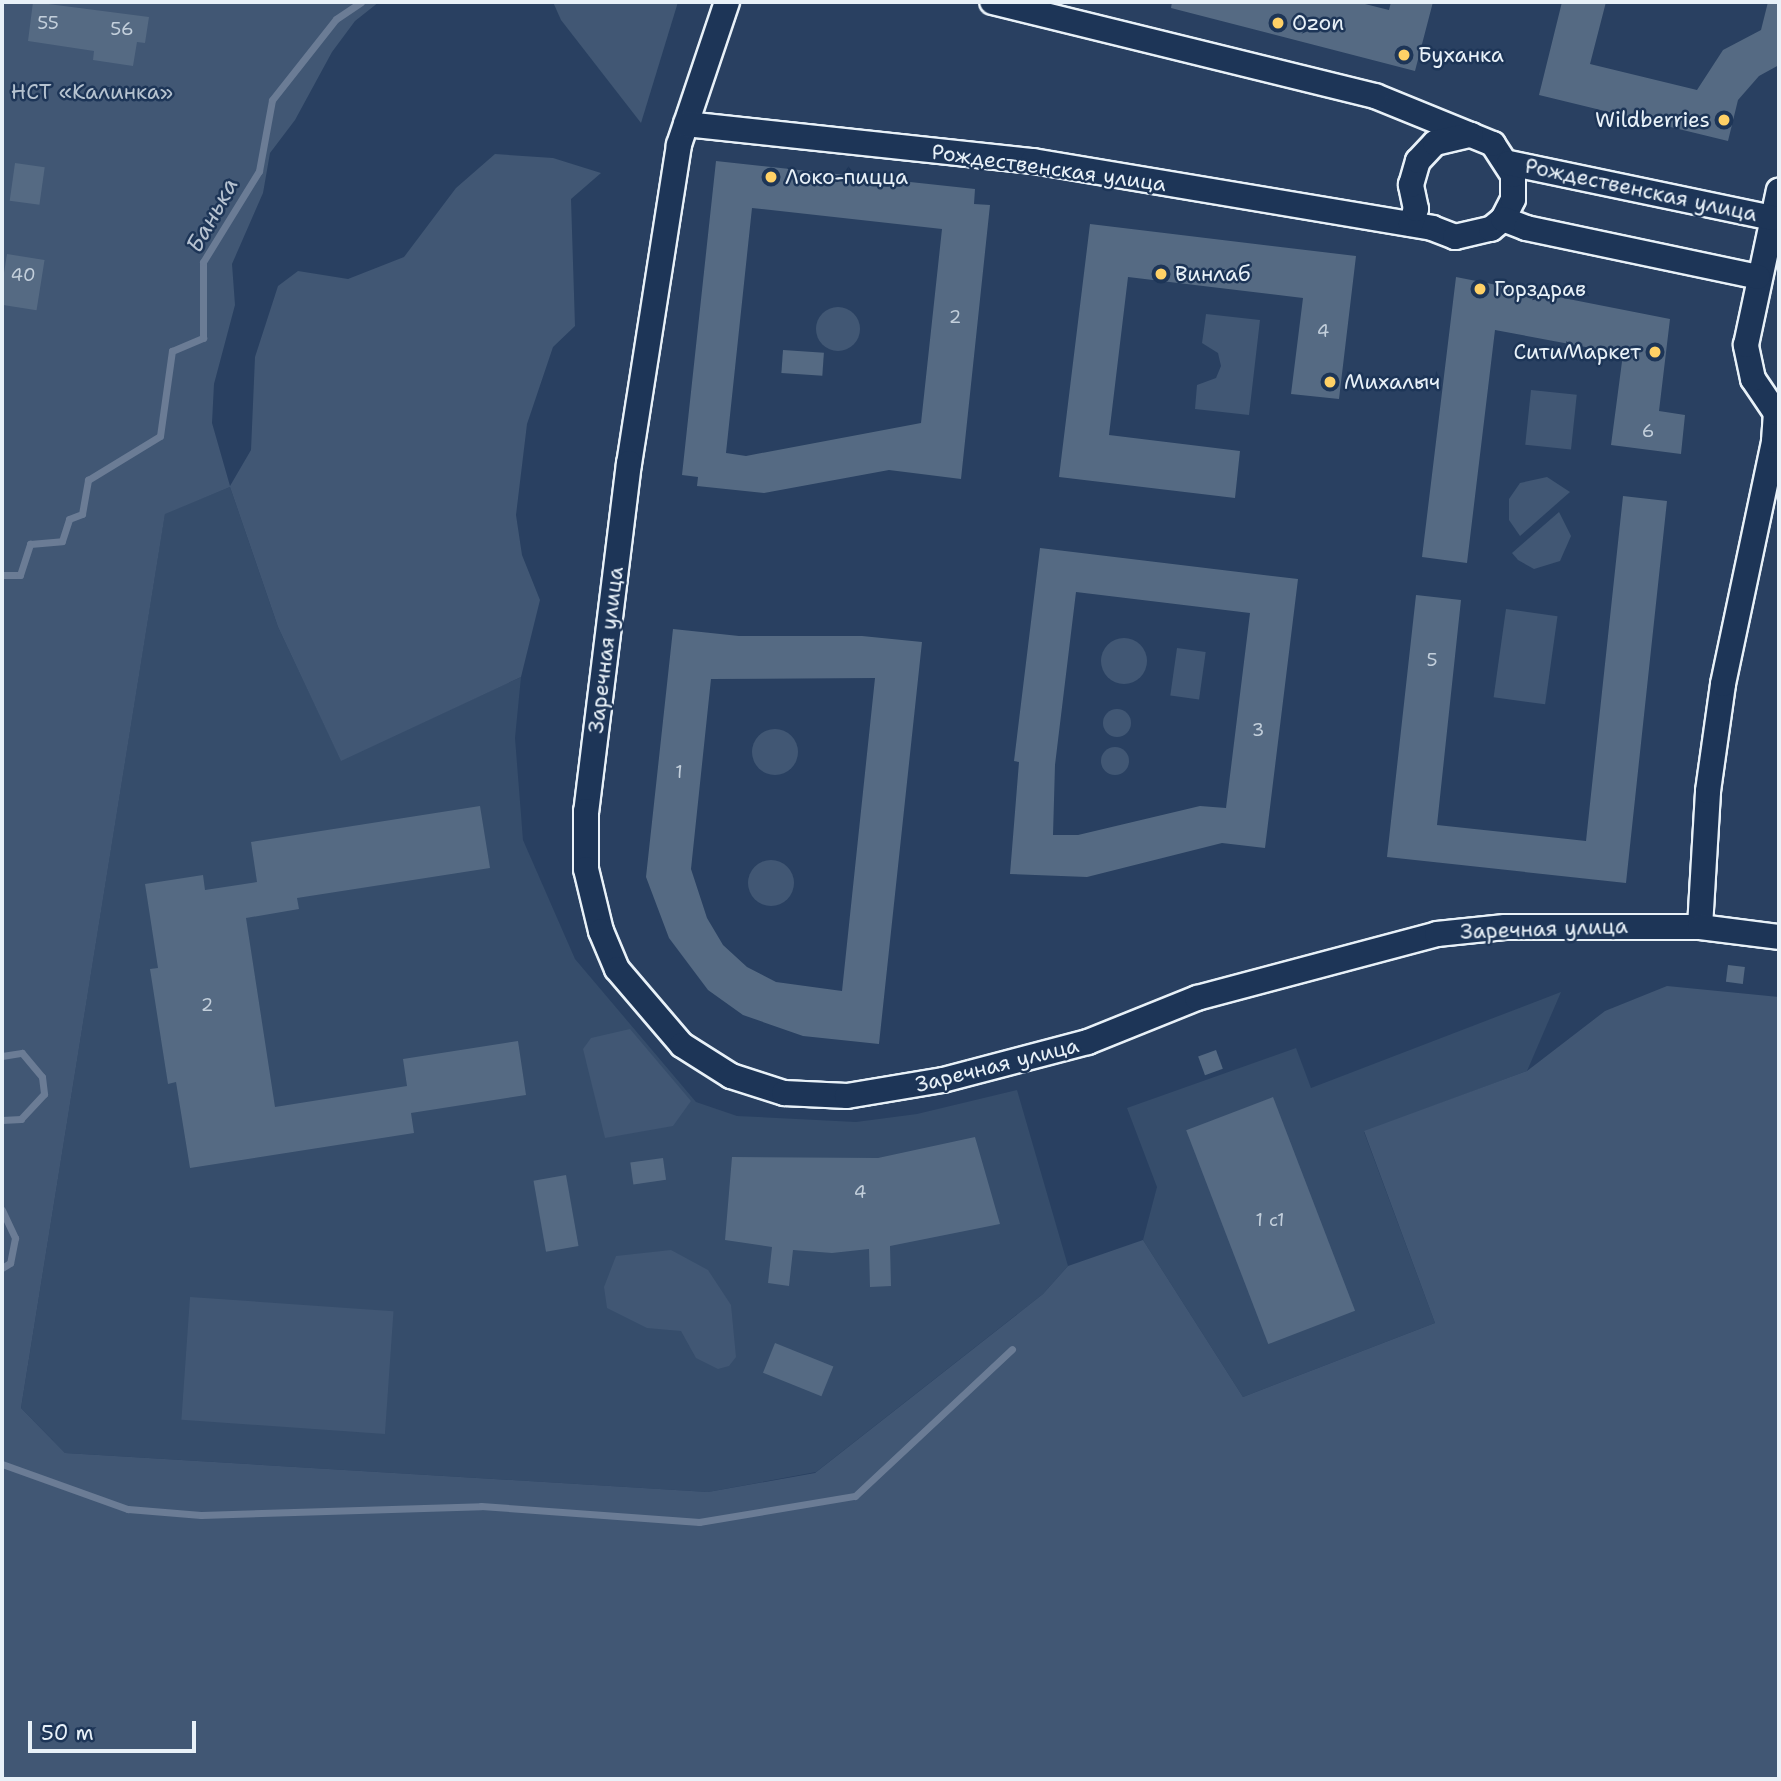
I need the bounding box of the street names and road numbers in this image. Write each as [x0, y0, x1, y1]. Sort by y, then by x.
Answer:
street label: Рождественская улица [930, 139, 1168, 197]
street label: Рождественская улица [1523, 153, 1759, 227]
street label: Заречная улица [583, 565, 629, 735]
street label: Заречная улица [1460, 913, 1628, 945]
street label: Заречная улица [913, 1033, 1081, 1097]

